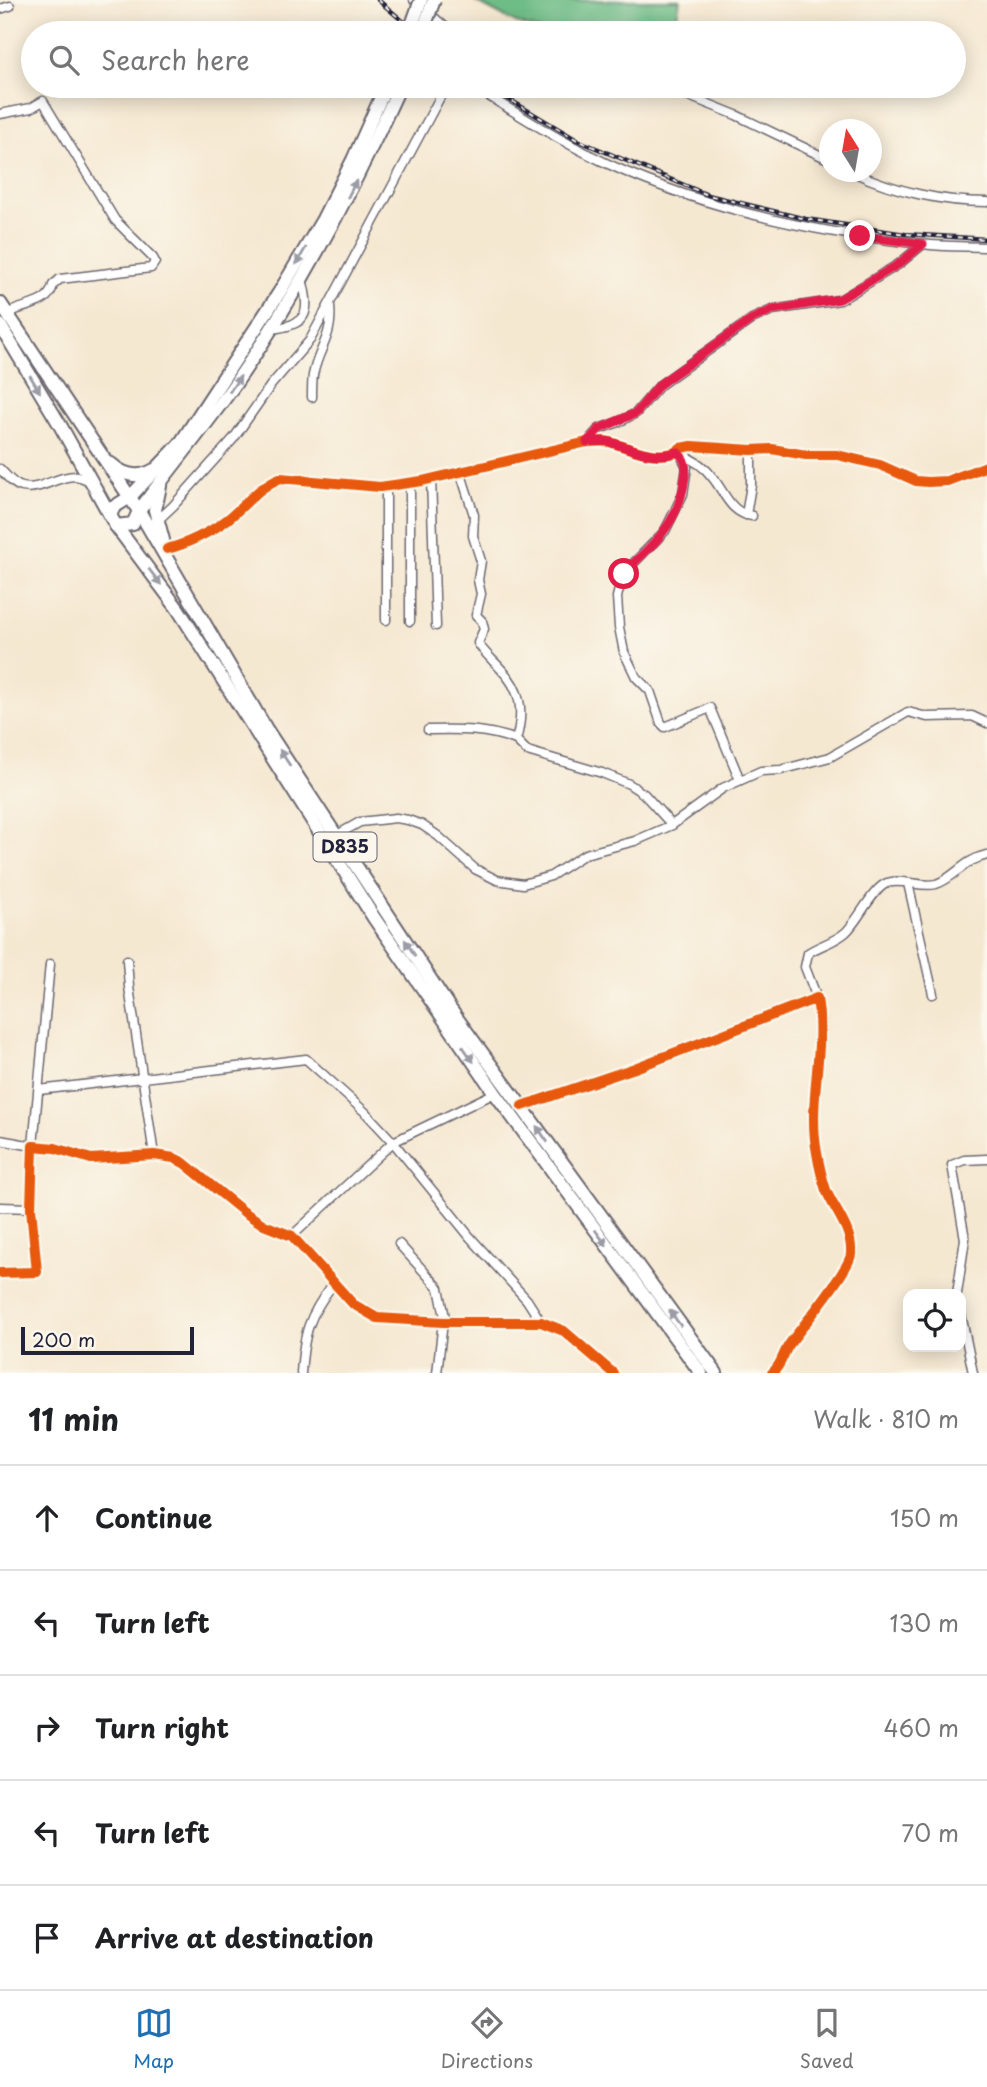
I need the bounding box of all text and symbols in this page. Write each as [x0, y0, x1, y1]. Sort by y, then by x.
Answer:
search box [21, 21, 966, 98]
text: Search here [101, 40, 250, 79]
icon: search [45, 41, 83, 79]
north arrow [819, 119, 882, 182]
one-way arrow [346, 180, 358, 199]
route end [844, 220, 875, 251]
one-way arrow [295, 247, 307, 266]
one-way arrow [29, 374, 42, 393]
one-way arrow [228, 375, 242, 393]
route start [608, 558, 639, 589]
one-way arrow [147, 567, 162, 585]
one-way arrow [279, 748, 292, 768]
road number: D835 [314, 832, 376, 862]
one-way arrow [404, 939, 417, 958]
one-way arrow [461, 1045, 475, 1063]
one-way arrow [535, 1125, 549, 1143]
one-way arrow [594, 1228, 609, 1246]
map controls [903, 1289, 966, 1352]
button: locate [903, 1289, 966, 1352]
one-way arrow [668, 1309, 682, 1327]
scale bar [21, 1324, 194, 1356]
text: 200 m [32, 1325, 95, 1353]
text: 11 min [28, 1396, 119, 1441]
text: Walk · 810 m [813, 1401, 959, 1436]
text: Continue [95, 1498, 212, 1537]
icon: ahead [28, 1499, 66, 1537]
text: 150 m [890, 1500, 959, 1535]
text: Turn left [95, 1603, 210, 1642]
icon: left [28, 1604, 66, 1642]
text: 130 m [889, 1605, 959, 1640]
text: Turn right [95, 1708, 229, 1747]
icon: right [28, 1709, 66, 1747]
text: 460 m [884, 1710, 959, 1745]
text: Turn left [95, 1813, 210, 1852]
icon: left [28, 1814, 66, 1852]
text: 70 m [901, 1815, 959, 1850]
text: Arrive at destination [95, 1918, 374, 1957]
icon: arrive [28, 1919, 66, 1957]
tab: Map [133, 2004, 174, 2074]
tab: Directions [441, 2004, 533, 2074]
tab: Saved [800, 2004, 854, 2074]

